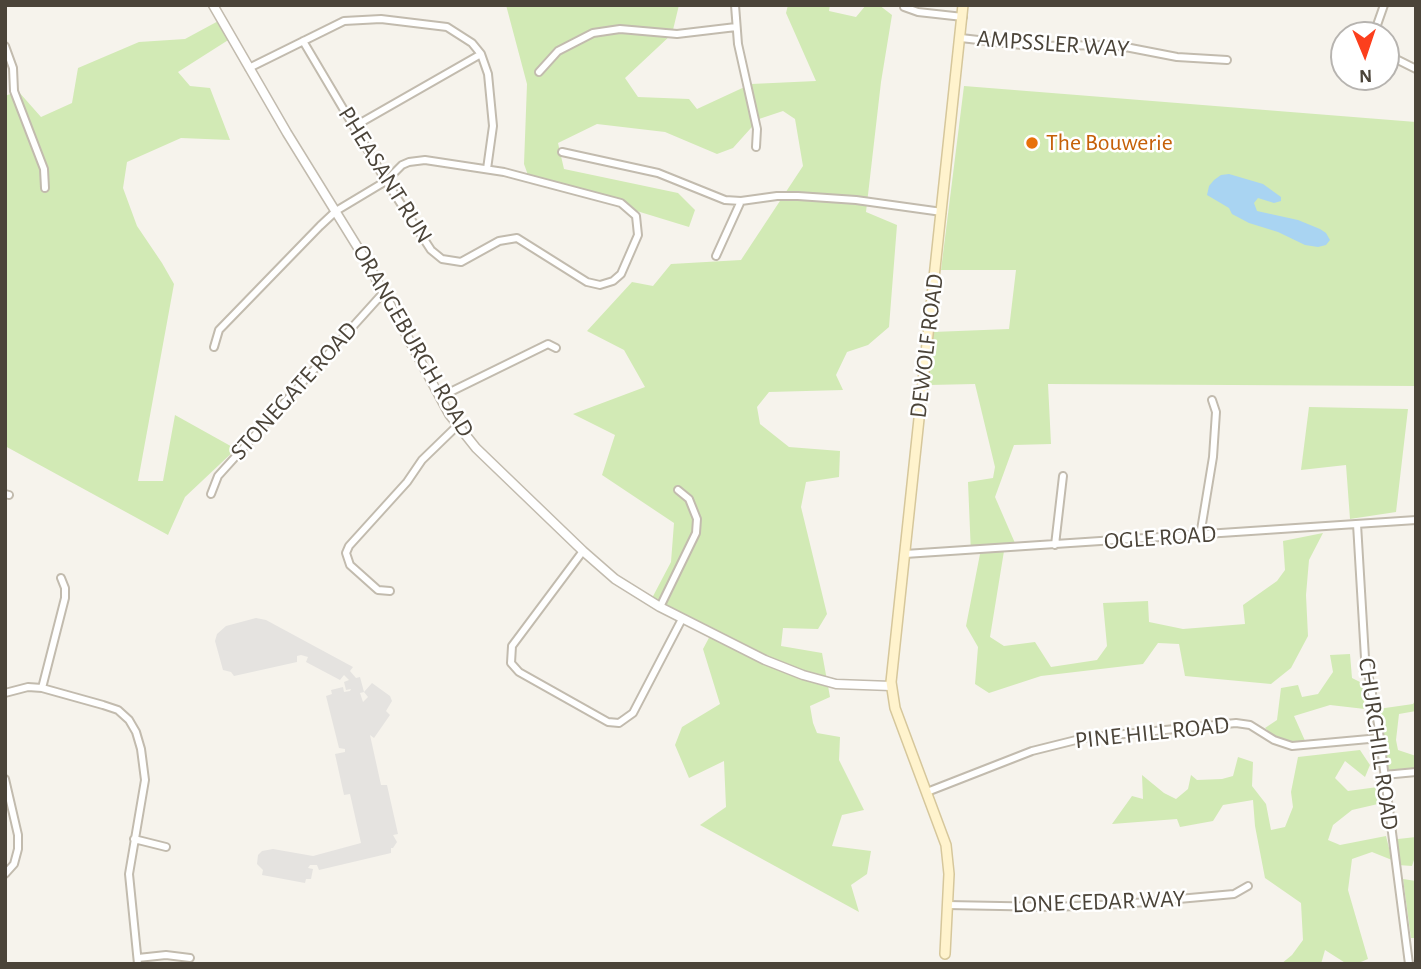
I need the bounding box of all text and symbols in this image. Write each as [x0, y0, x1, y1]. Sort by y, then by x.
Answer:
north arrow [1330, 21, 1400, 91]
street label: AMPSSLER WAY [976, 24, 1130, 64]
text: N [1359, 66, 1373, 85]
street label: PHEASANT RUN [332, 101, 438, 249]
place label: The Bouwerie [1046, 129, 1173, 157]
marker: The Bouwerie [1024, 135, 1040, 151]
street label: ORANGEBURGH ROAD [346, 240, 480, 442]
street label: DEWOLF ROAD [904, 272, 950, 420]
street label: STONEGATE ROAD [224, 316, 364, 466]
street label: OGLE ROAD [1103, 520, 1217, 556]
street label: CHURCHILL ROAD [1352, 656, 1404, 832]
street label: PINE HILL ROAD [1073, 711, 1231, 755]
street label: LONE CEDAR WAY [1012, 885, 1186, 919]

